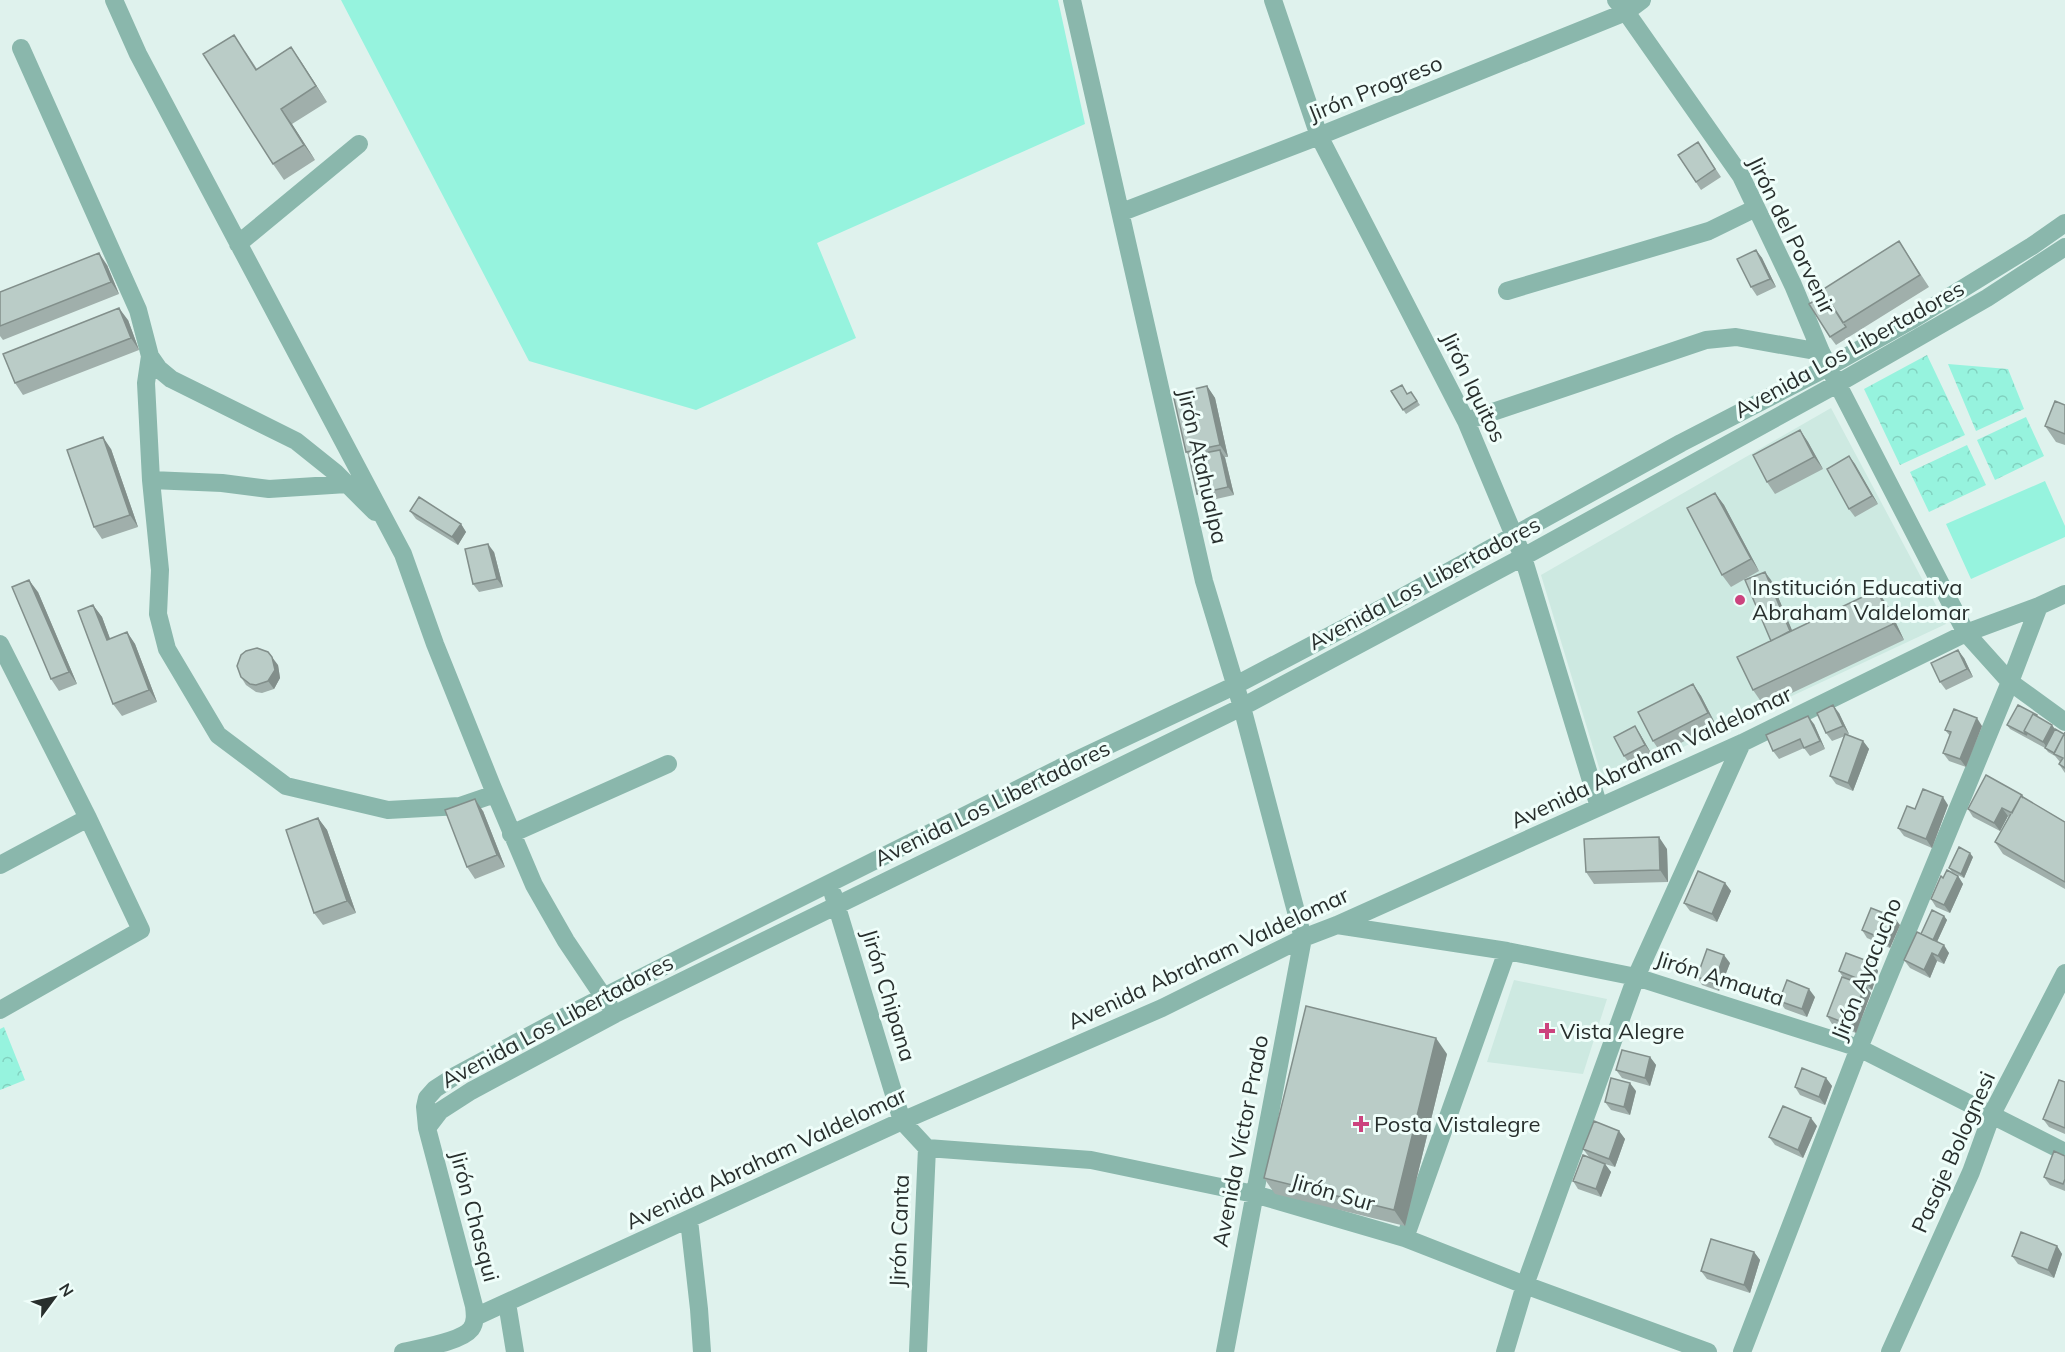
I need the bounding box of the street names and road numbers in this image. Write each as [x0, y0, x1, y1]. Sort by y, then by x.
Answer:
street label: Jirón Progreso [1304, 48, 1446, 128]
street label: Jirón del Porvenir [1742, 151, 1842, 319]
street label: Avenida Los Libertadores [1729, 274, 1969, 424]
street label: Jirón Iquitos [1435, 327, 1513, 447]
street label: Jirón Atahualpa [1172, 386, 1234, 546]
street label: Avenida Los Libertadores [1303, 510, 1545, 656]
street label: Avenida Abraham Valdelomar [1506, 679, 1796, 835]
street label: Avenida Los Libertadores [870, 734, 1114, 872]
street label: Avenida Abraham Valdelomar [1063, 880, 1353, 1036]
street label: Jirón Ayacucho [1825, 893, 1907, 1045]
street label: Jirón Chipana [856, 925, 922, 1065]
street label: Jirón Amauta [1652, 944, 1788, 1012]
street label: Avenida Los Libertadores [436, 948, 678, 1094]
street label: Avenida Víctor Prado [1206, 1032, 1274, 1250]
street label: Pasaje Bolognesi [1905, 1067, 2001, 1237]
street label: Avenida Abraham Valdelomar [621, 1080, 911, 1236]
street label: Jirón Chasqui [444, 1147, 506, 1285]
street label: Jirón Sur [1288, 1167, 1378, 1217]
street label: Jirón Canta [883, 1174, 915, 1288]

